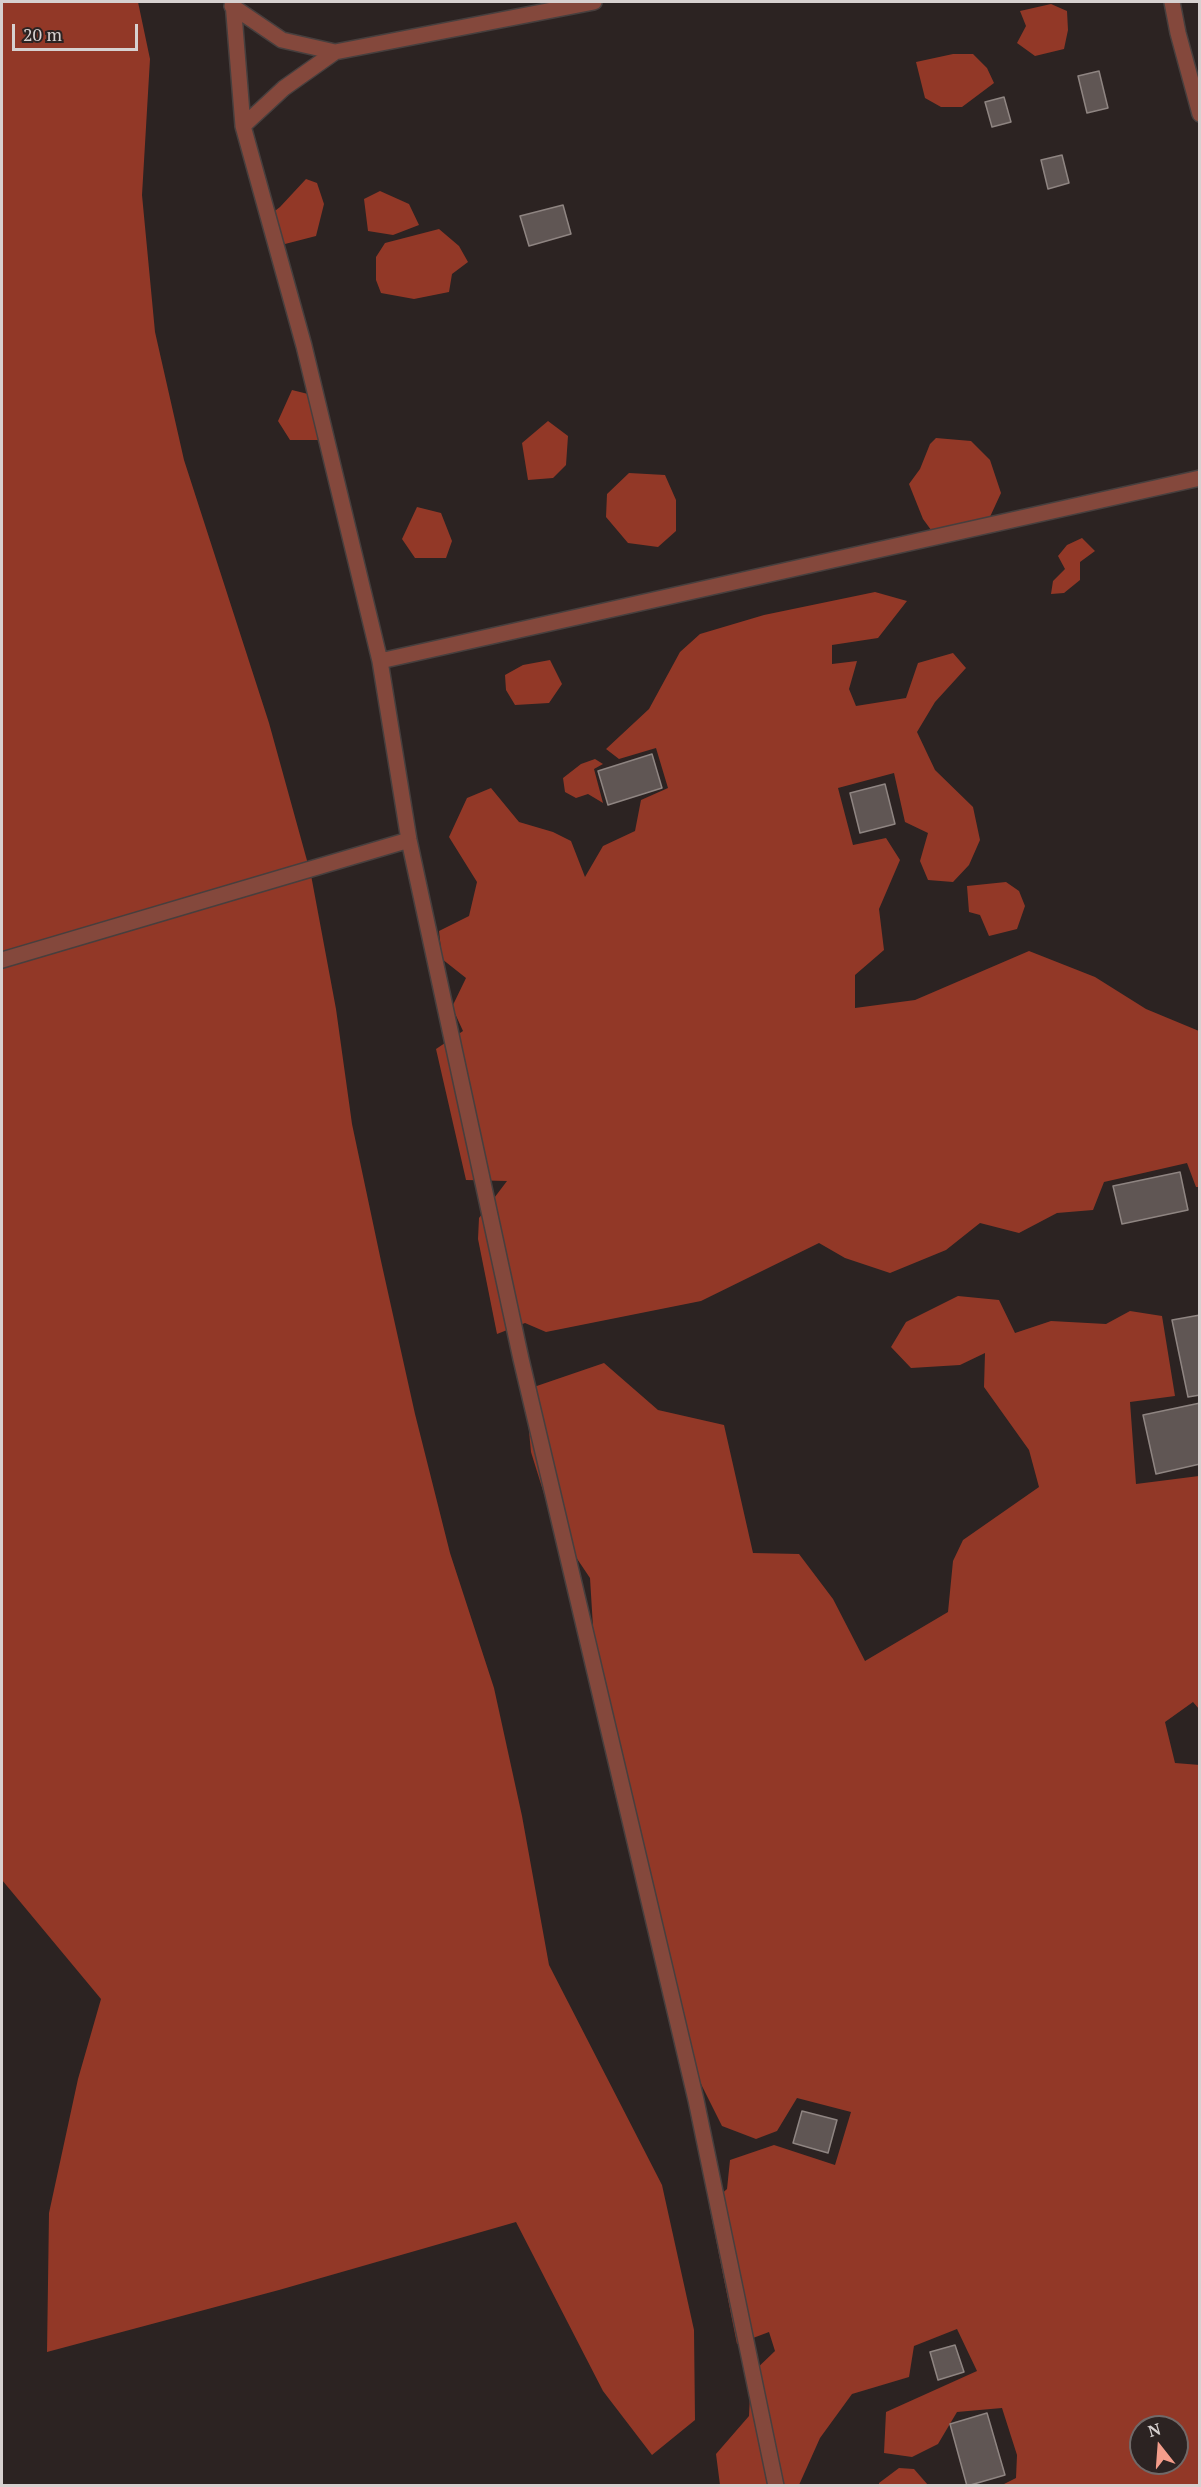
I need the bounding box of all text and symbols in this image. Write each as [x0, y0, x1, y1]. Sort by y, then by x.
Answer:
scale bar [15, 12, 141, 50]
text: 20 m [23, 22, 62, 46]
north arrow [1129, 2415, 1189, 2475]
text: N [1145, 2417, 1163, 2442]

